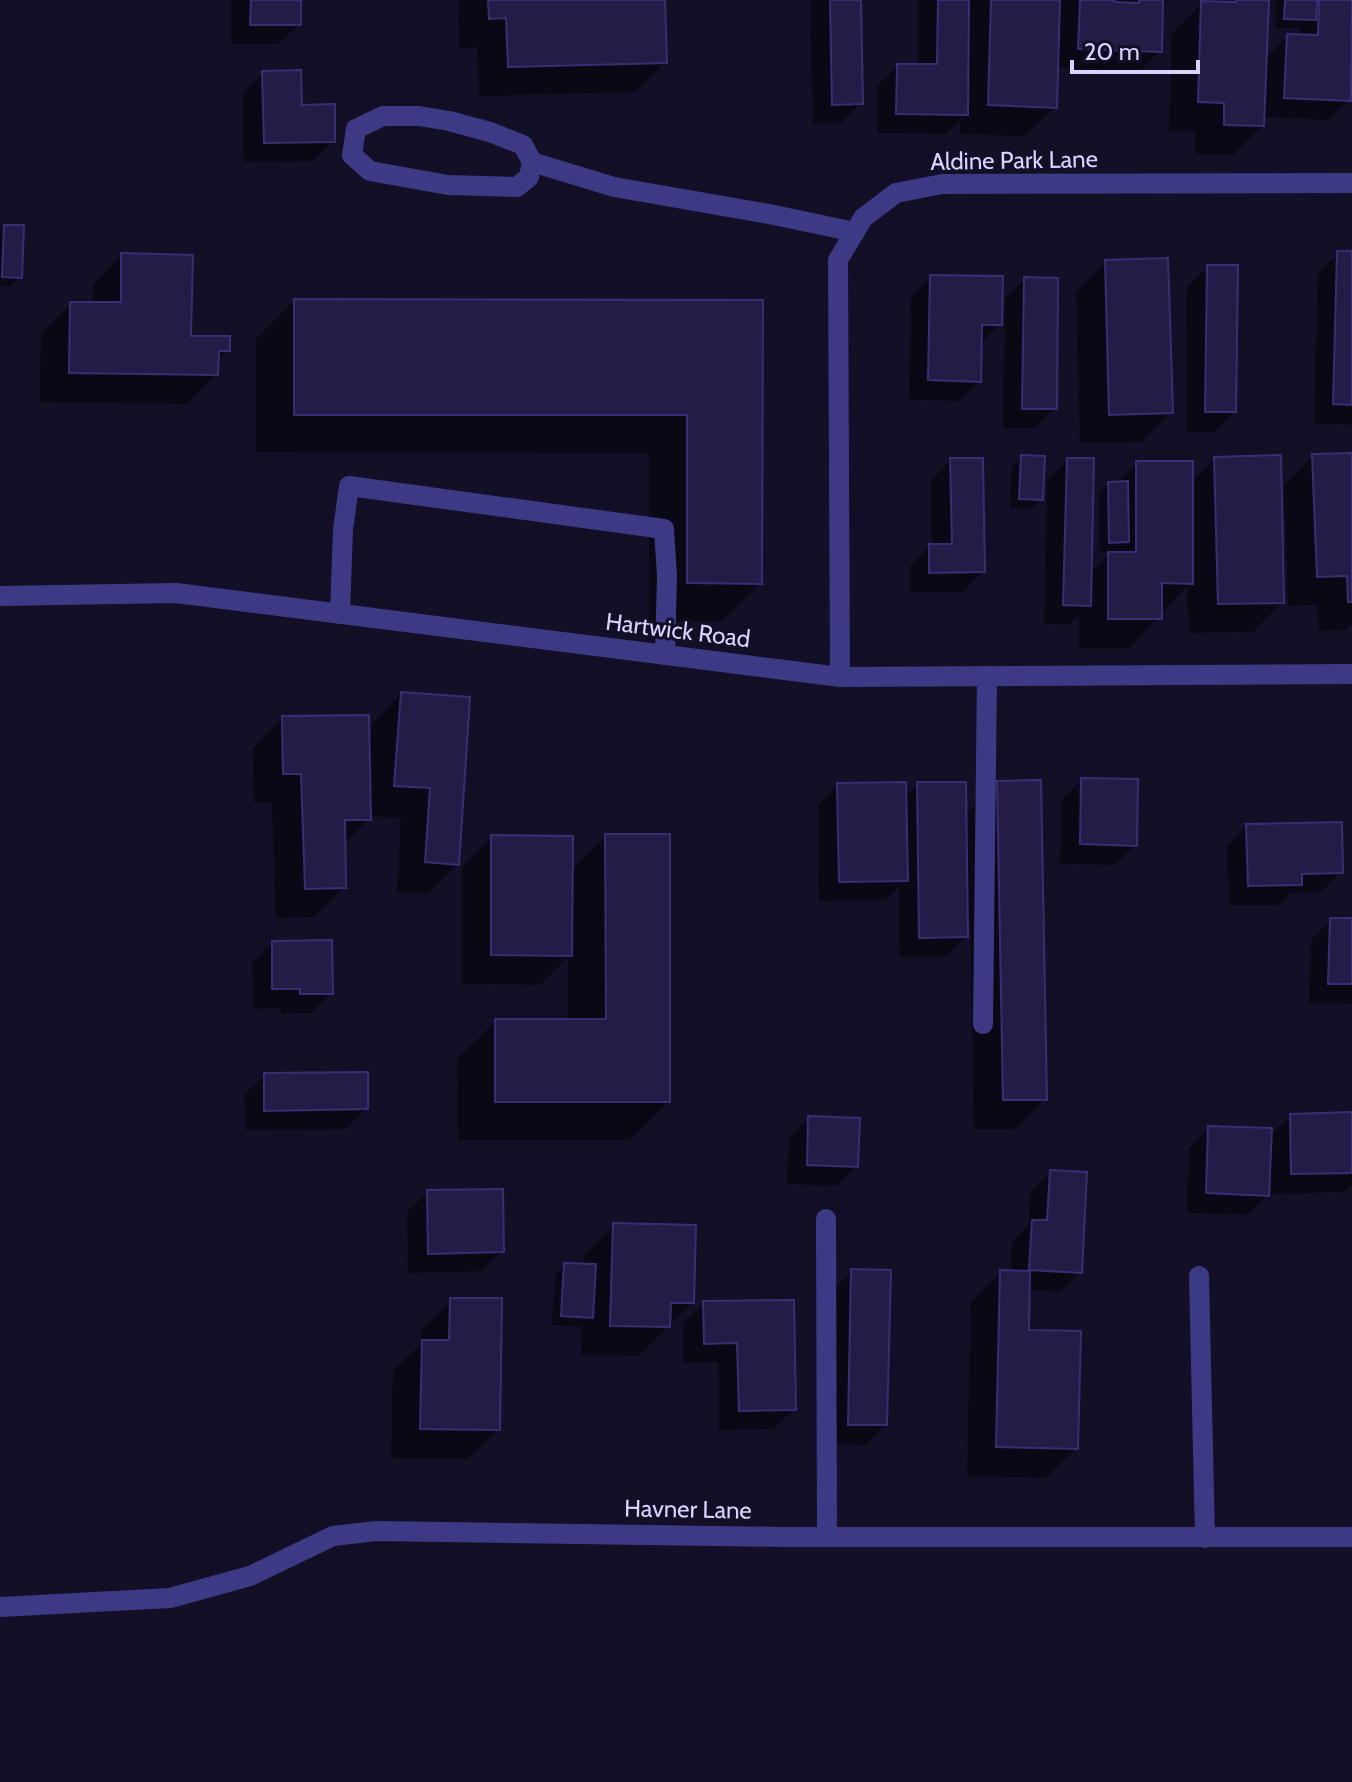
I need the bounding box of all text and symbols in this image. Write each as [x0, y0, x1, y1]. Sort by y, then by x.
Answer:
scale bar [1072, 24, 1198, 74]
text: 20 m [1084, 37, 1140, 66]
street label: Aldine Park Lane [930, 144, 1098, 176]
street label: Hartwick Road [604, 607, 752, 653]
street label: Havner Lane [624, 1493, 752, 1525]

